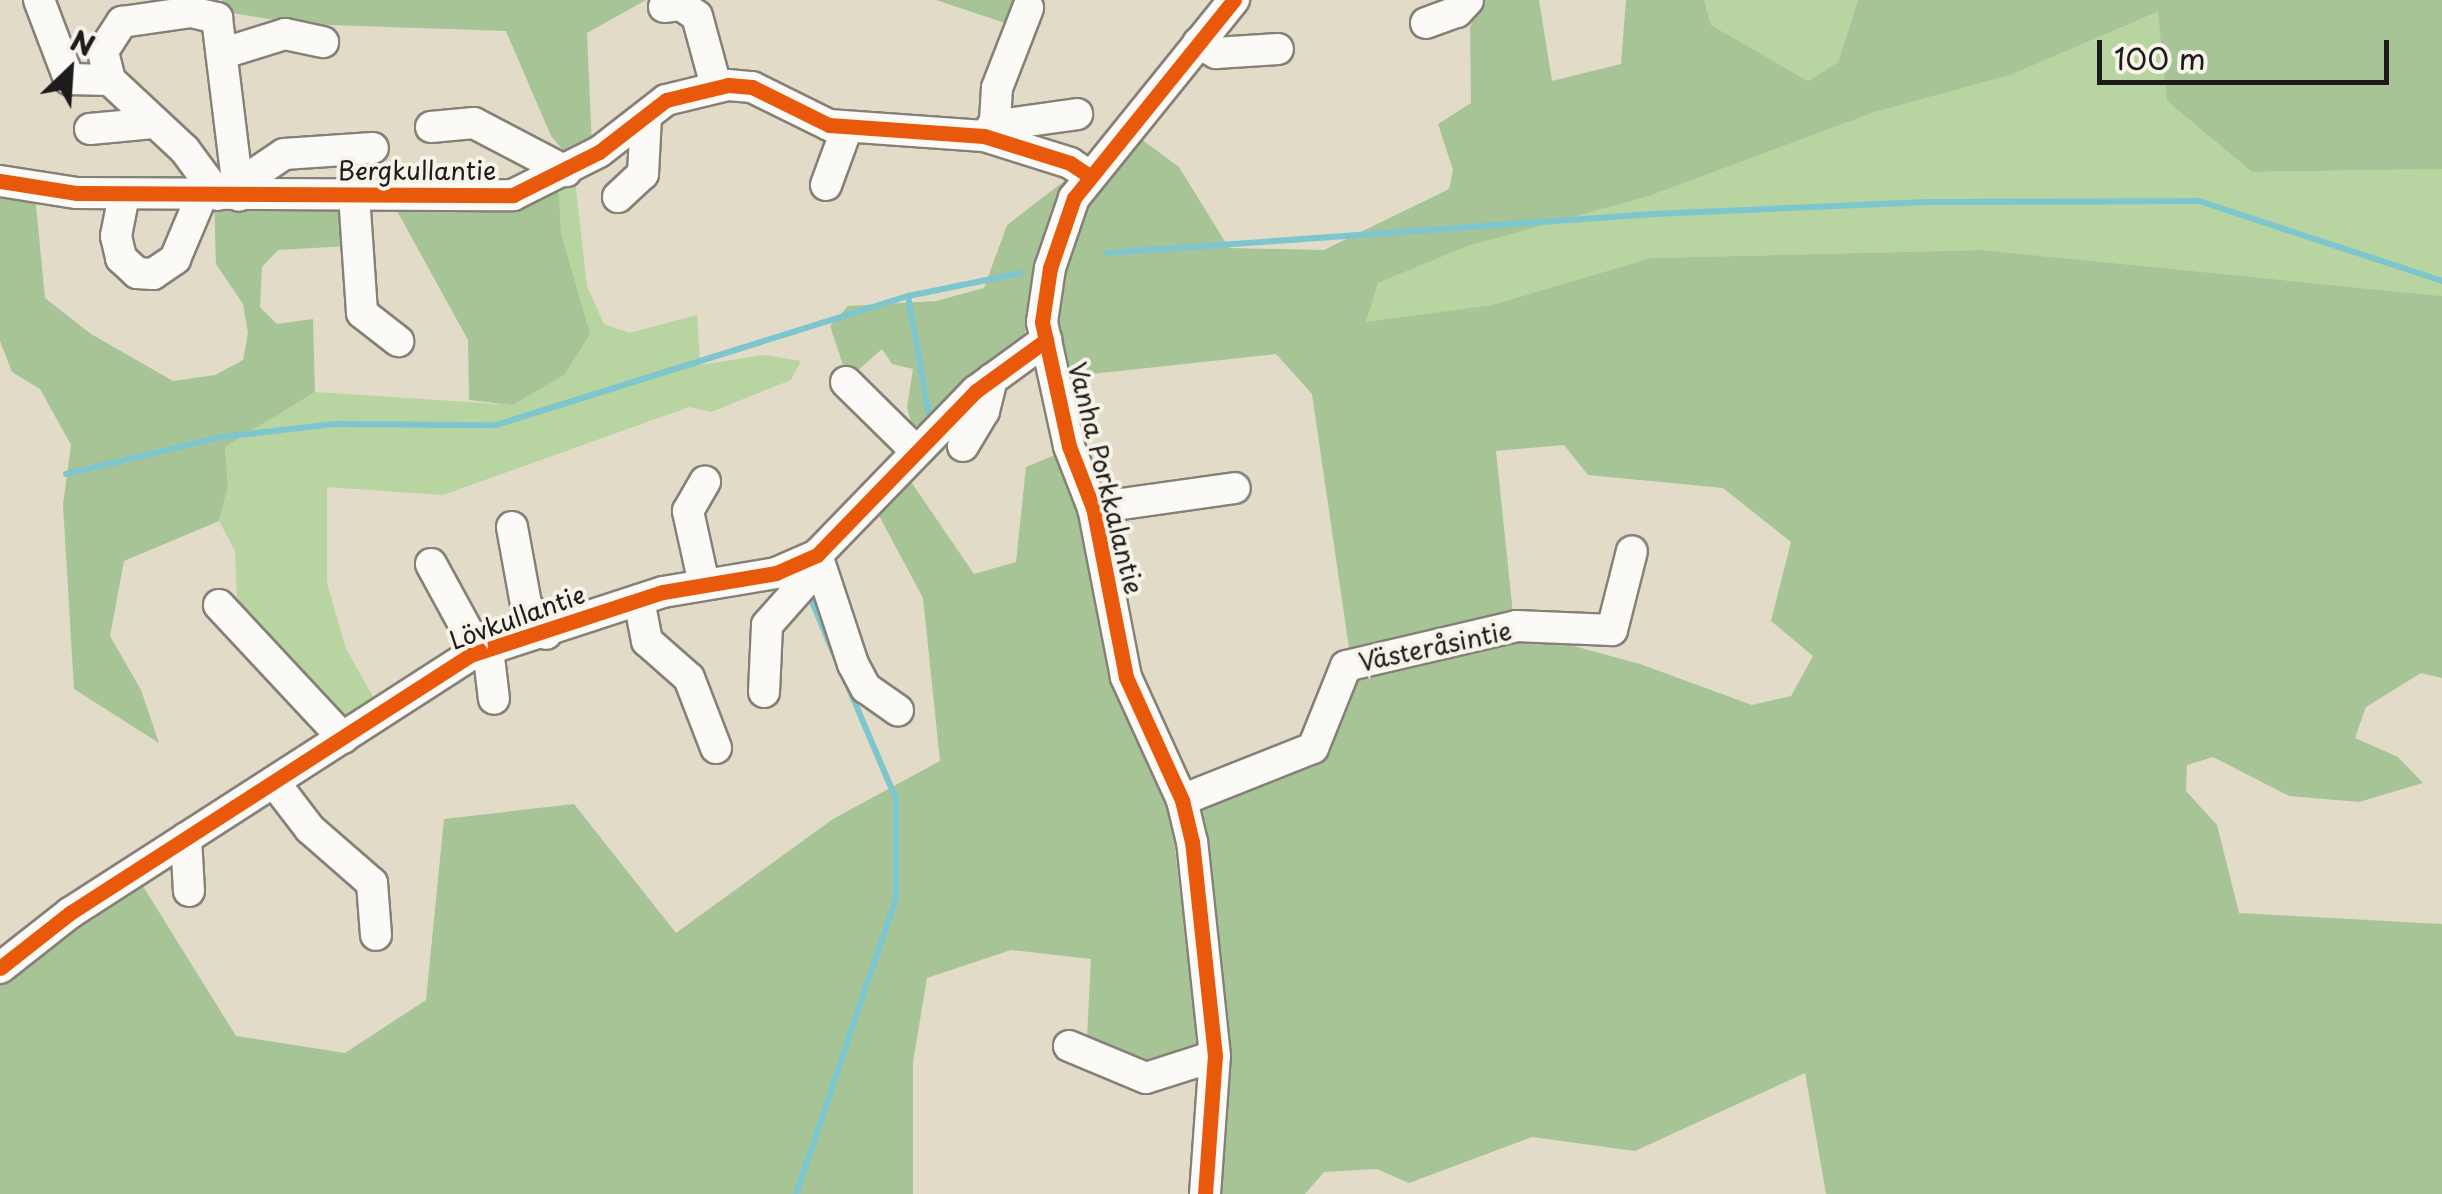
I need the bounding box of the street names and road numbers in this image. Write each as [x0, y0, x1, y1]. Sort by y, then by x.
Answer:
street label: Bergkullantie [338, 155, 496, 185]
street label: Vanha Porkkalantie [1063, 360, 1149, 596]
street label: Lövkullantie [445, 579, 589, 655]
street label: Västeråsintie [1356, 615, 1514, 677]

